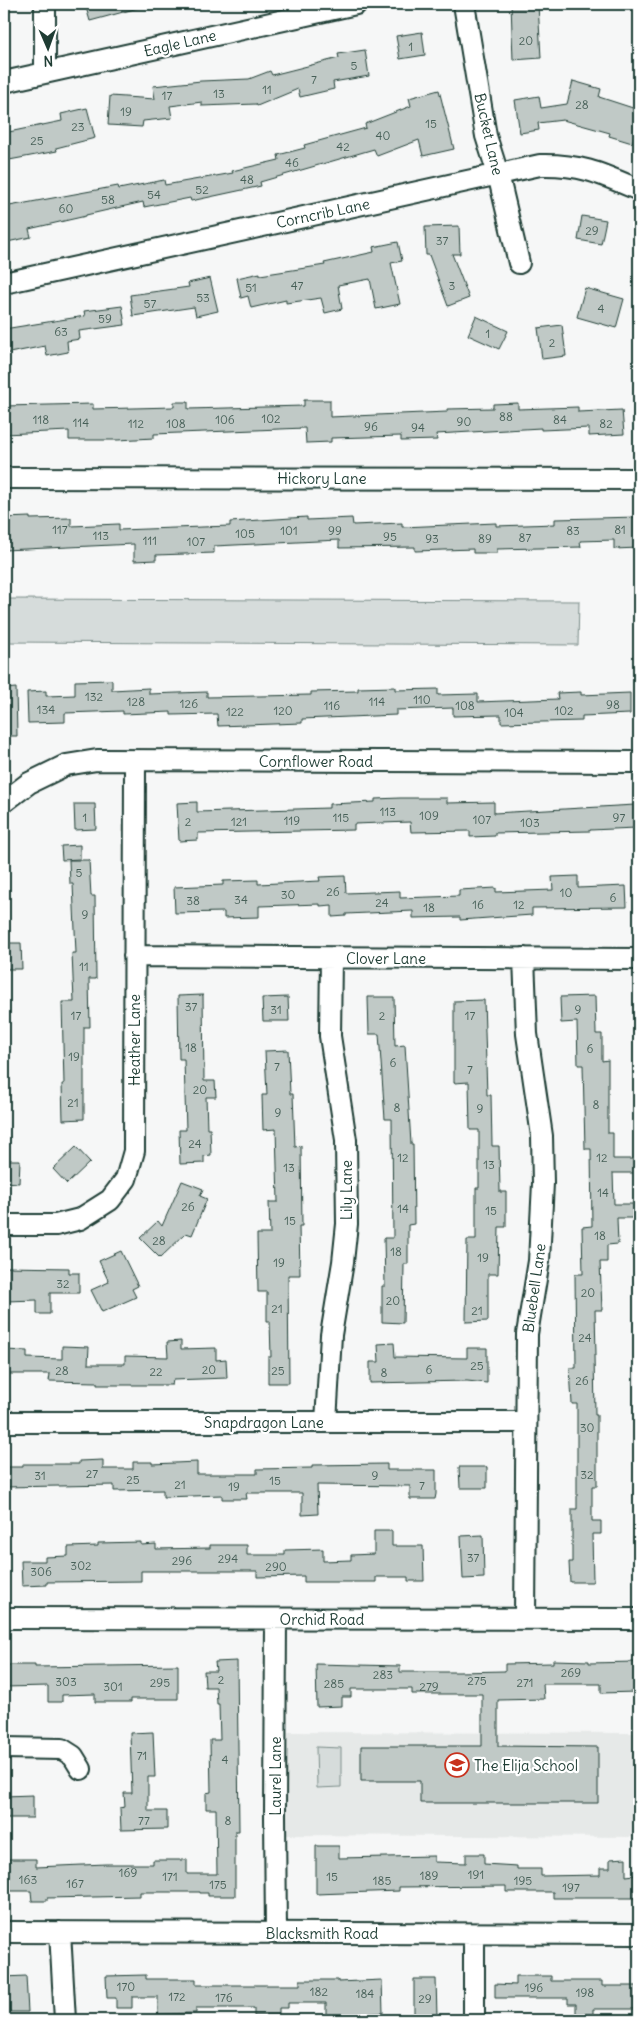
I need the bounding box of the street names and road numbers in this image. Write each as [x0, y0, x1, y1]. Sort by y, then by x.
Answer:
street label: Eagle Lane [142, 25, 218, 61]
street label: Bucket Lane [470, 91, 508, 177]
street label: Corncrib Lane [274, 194, 372, 232]
street label: Hickory Lane [277, 469, 367, 488]
street label: Cornflower Road [259, 752, 373, 771]
street label: Clover Lane [346, 949, 426, 968]
street label: Heather Lane [125, 994, 144, 1086]
street label: Lily Lane [337, 1160, 356, 1220]
street label: Bluebell Lane [518, 1242, 550, 1334]
street label: Snapdragon Lane [204, 1413, 324, 1432]
street label: Orchid Road [280, 1610, 365, 1629]
street label: Laurel Lane [266, 1736, 285, 1816]
street label: Blacksmith Road [266, 1924, 379, 1943]

